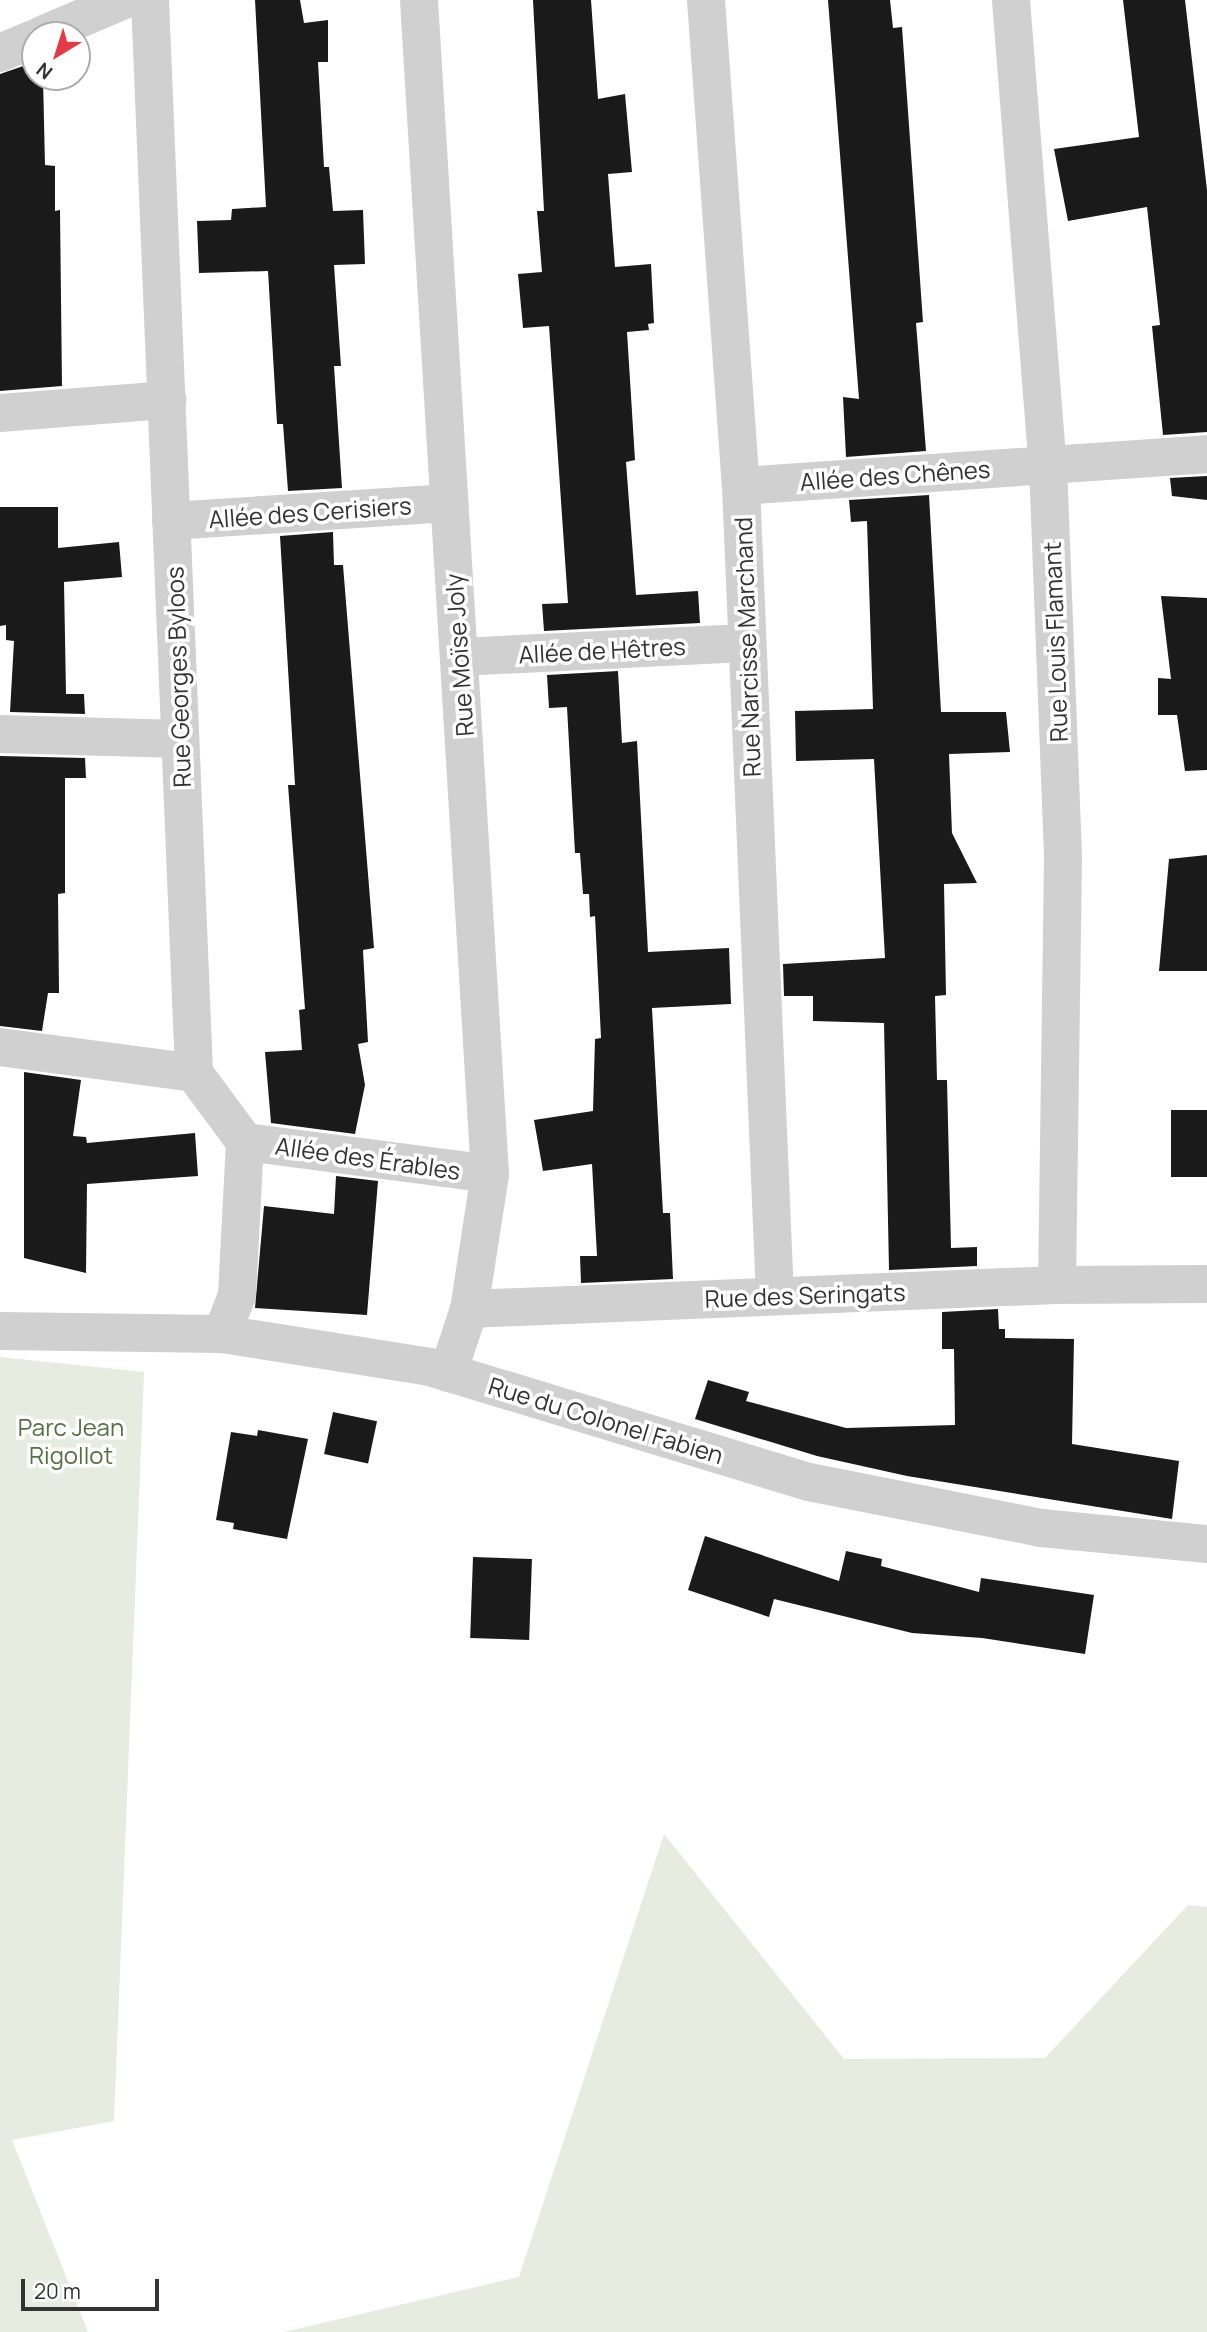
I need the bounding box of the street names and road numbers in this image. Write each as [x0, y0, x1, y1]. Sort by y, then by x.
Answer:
street label: Allée des Chênes [799, 454, 991, 496]
street label: Allée des Cerisiers [208, 491, 412, 533]
street label: Rue Narcisse Marchand [728, 517, 766, 777]
street label: Rue Louis Flamant [1037, 541, 1073, 743]
street label: Rue Georges Byloos [160, 566, 196, 788]
street label: Rue Moïse Joly [439, 573, 479, 737]
street label: Allée de Hêtres [518, 631, 686, 669]
street label: Allée des Érables [274, 1131, 462, 1185]
street label: Rue des Seringats [704, 1277, 906, 1313]
street label: Rue du Colonel Fabien [485, 1371, 727, 1469]

